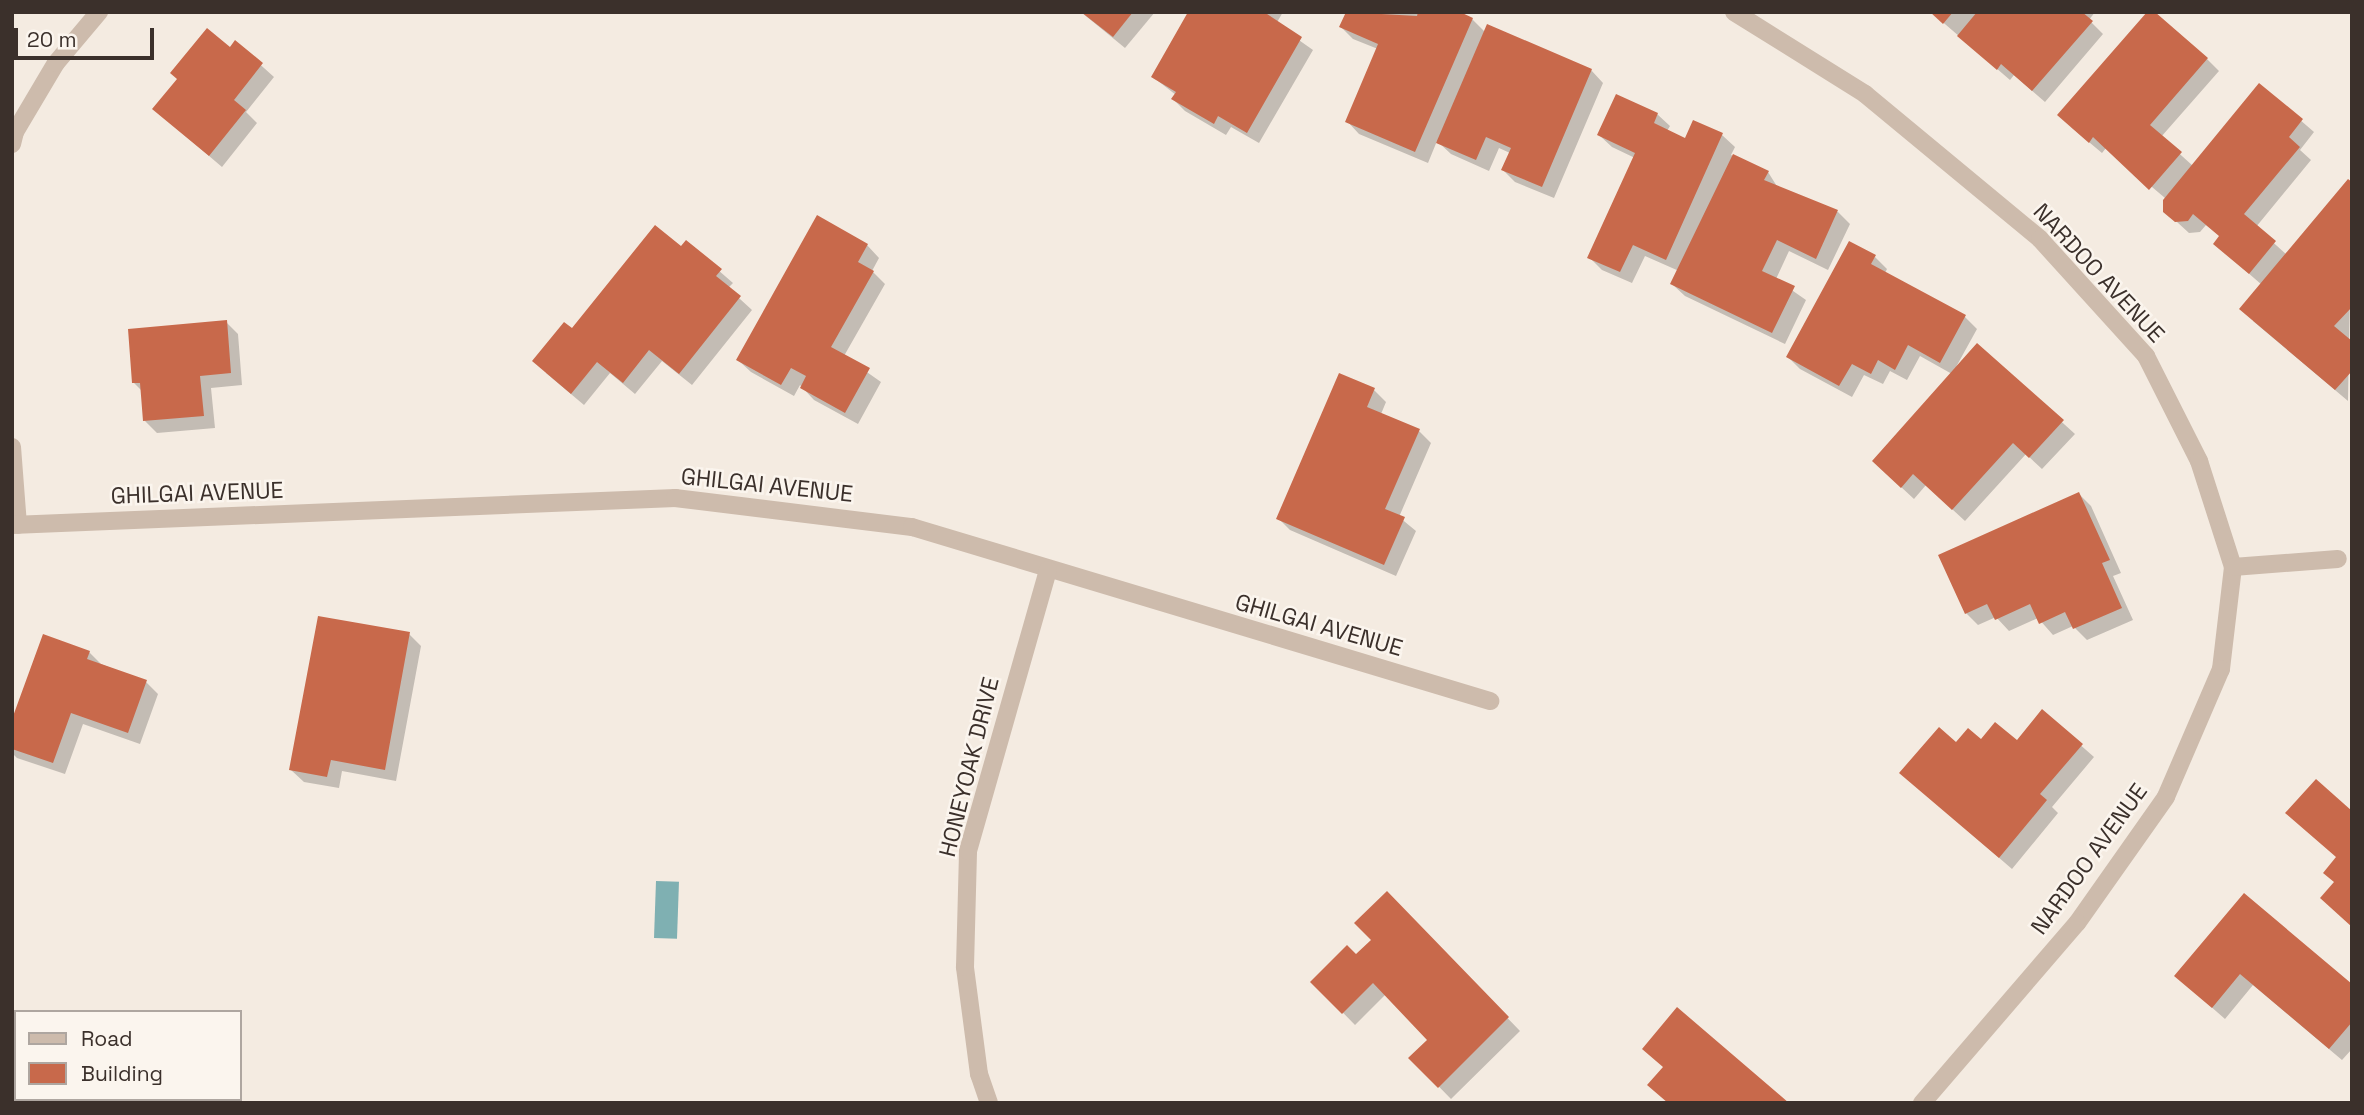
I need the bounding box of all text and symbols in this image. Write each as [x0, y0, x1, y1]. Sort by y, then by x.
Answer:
scale bar [18, 14, 158, 58]
text: 20 m [27, 26, 77, 53]
street label: NARDOO AVENUE [2027, 198, 2171, 348]
street label: GHILGAI AVENUE [679, 462, 855, 508]
street label: GHILGAI AVENUE [110, 476, 284, 510]
street label: GHILGAI AVENUE [1232, 588, 1406, 662]
street label: HONEYOAK DRIVE [933, 674, 1005, 860]
street label: NARDOO AVENUE [2025, 778, 2153, 940]
legend [14, 1010, 242, 1101]
text: Road [81, 1025, 133, 1052]
text: Building [81, 1060, 163, 1087]

